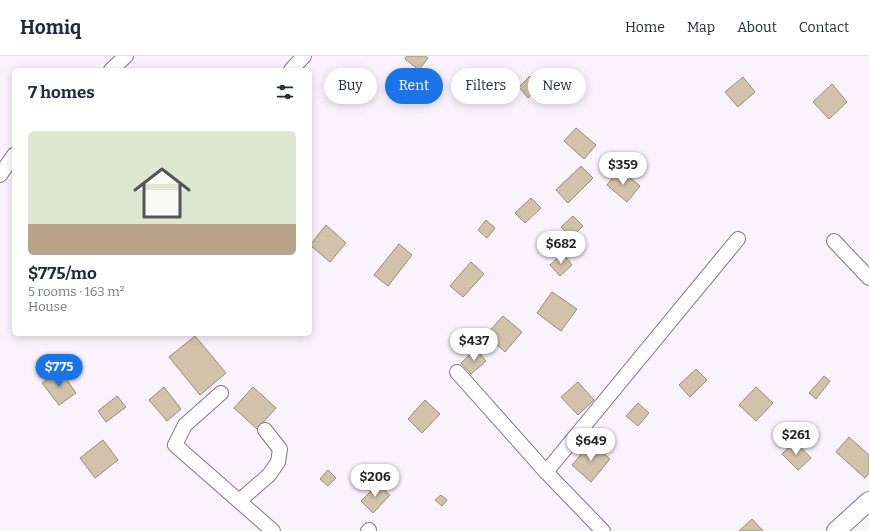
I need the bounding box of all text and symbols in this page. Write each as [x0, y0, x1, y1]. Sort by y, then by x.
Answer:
text: Homiq [20, 16, 81, 39]
text: Home [625, 19, 665, 36]
text: Map [687, 19, 715, 36]
text: About [737, 19, 777, 36]
text: Contact [799, 19, 849, 36]
chip: Buy [324, 68, 377, 104]
chip: Rent [385, 68, 443, 104]
chip: Filters [451, 68, 520, 104]
chip: New [528, 68, 586, 104]
icon: filters [274, 81, 296, 103]
text: 7 homes [28, 82, 95, 103]
pin: $359 [599, 152, 647, 186]
icon: home [126, 157, 198, 229]
text: $359 [608, 157, 638, 172]
pin: $682 [537, 231, 585, 265]
text: $682 [546, 236, 576, 251]
text: $775/mo [28, 263, 97, 284]
text: 5 rooms · 163 m² [28, 284, 124, 299]
text: House [28, 299, 67, 314]
pin: $437 [450, 328, 498, 362]
text: $437 [459, 333, 489, 348]
pin: $775 [35, 354, 83, 388]
text: $775 [45, 359, 73, 374]
pin: $261 [772, 422, 820, 456]
text: $261 [782, 427, 810, 442]
pin: $649 [567, 428, 615, 462]
text: $649 [575, 433, 607, 448]
pin: $206 [351, 464, 399, 498]
text: $206 [359, 469, 391, 484]

